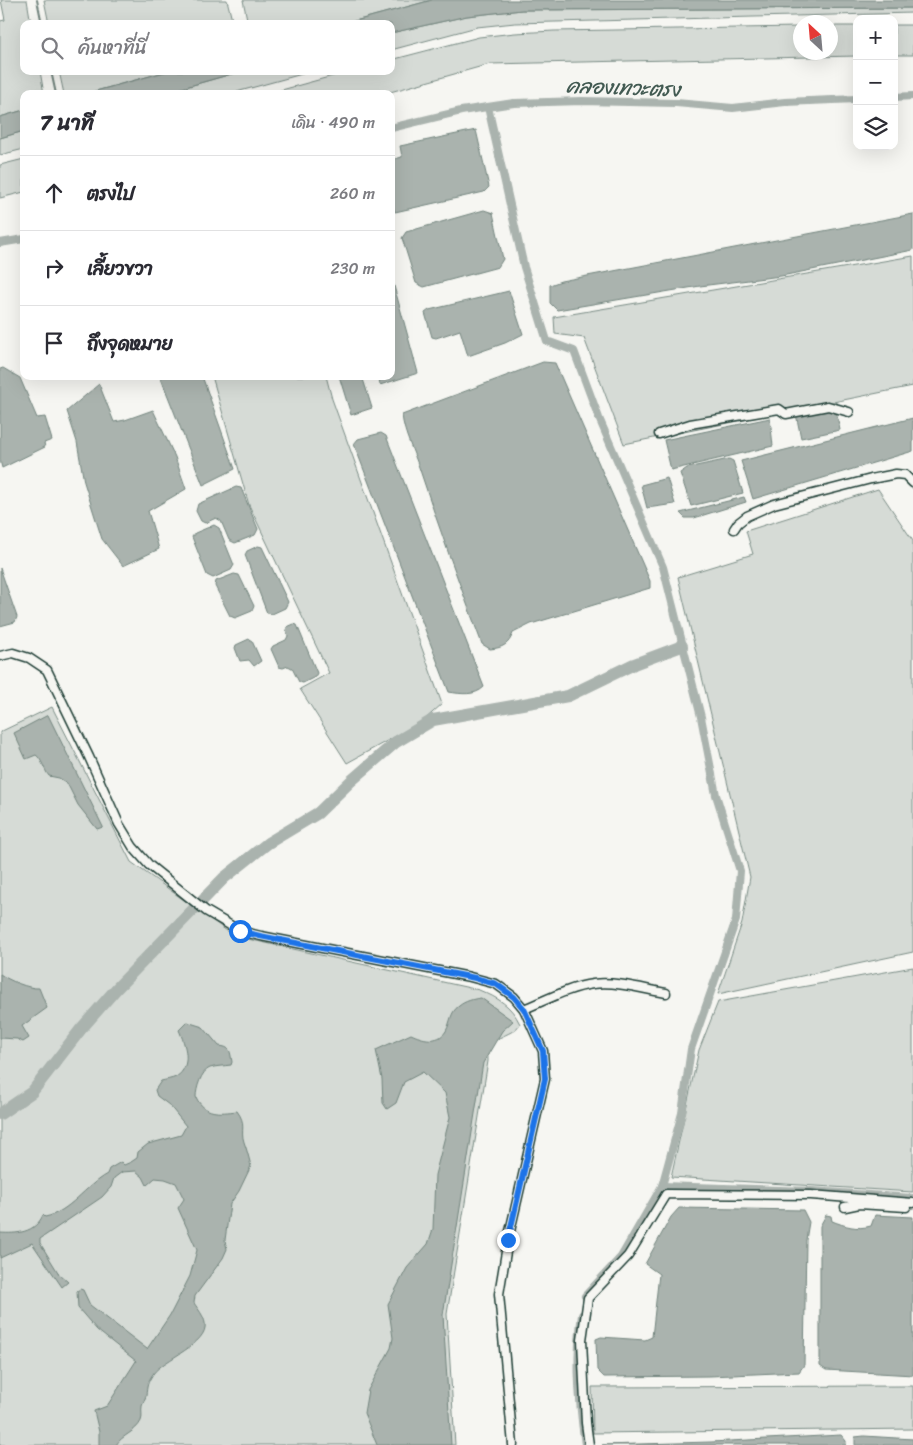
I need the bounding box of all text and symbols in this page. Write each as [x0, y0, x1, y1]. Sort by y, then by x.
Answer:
north arrow [793, 15, 838, 60]
map controls [853, 15, 898, 150]
button: + [853, 15, 898, 60]
search box [20, 20, 395, 75]
text: ค้นหาที่นี่ [78, 31, 147, 64]
icon: search [38, 34, 66, 62]
button: − [853, 60, 898, 105]
water label: คลองเทวะตรง [566, 69, 683, 108]
text: 7 นาที [40, 104, 94, 142]
button: layers [853, 105, 898, 150]
text: เดิน · 490 m [291, 108, 375, 137]
text: ตรงไป [87, 177, 135, 210]
icon: ahead [40, 179, 68, 207]
text: 260 m [330, 179, 375, 208]
text: เลี้ยวขวา [87, 252, 153, 285]
icon: right [40, 254, 68, 282]
text: 230 m [330, 254, 375, 283]
text: ถึงจุดหมาย [87, 327, 173, 360]
icon: arrive [40, 329, 68, 357]
route start [229, 920, 252, 943]
route end [497, 1229, 520, 1252]

